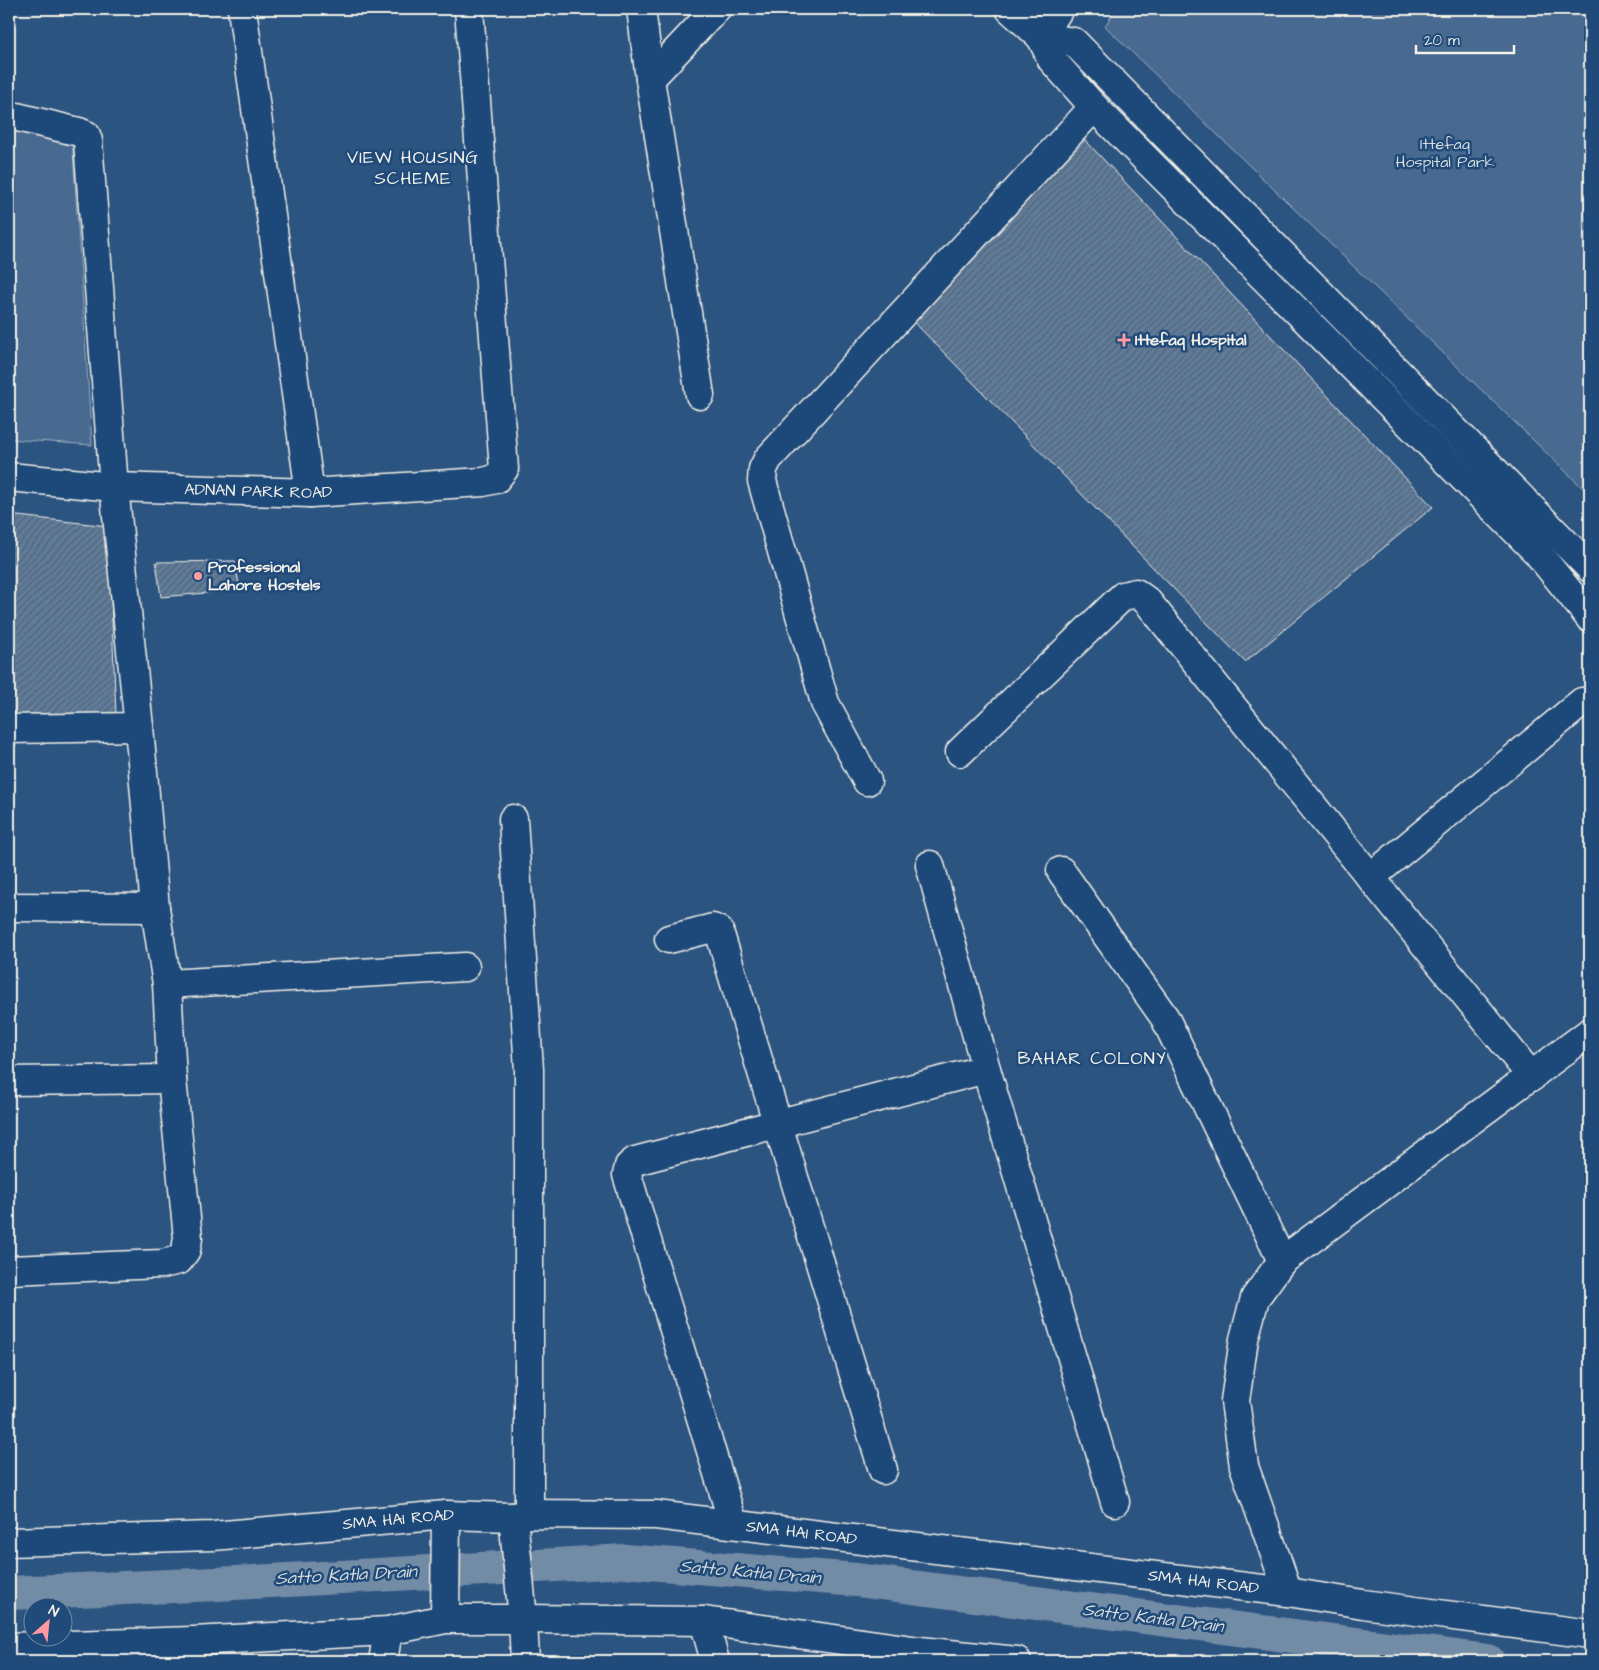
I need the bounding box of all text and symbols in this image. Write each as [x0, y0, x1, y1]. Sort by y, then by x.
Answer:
scale bar [1416, 22, 1514, 54]
text: 20 m [1424, 30, 1460, 51]
park label: Ittefaq Hospital Park [1396, 133, 1494, 173]
district label: VIEW HOUSING SCHEME [347, 145, 479, 191]
place label: Ittefaq Hospital [1135, 329, 1247, 351]
marker: Ittefaq Hospital [1117, 333, 1131, 347]
street label: ADNAN PARK ROAD [184, 478, 333, 504]
place label: Professional Lahore Hostels [208, 556, 320, 596]
marker: Professional Lahore Hostels [192, 570, 204, 582]
district label: BAHAR COLONY [1017, 1046, 1167, 1071]
street label: SMA HAI ROAD [342, 1504, 454, 1535]
street label: SMA HAI ROAD [745, 1515, 858, 1550]
water label: Satto Katla Drain [678, 1553, 824, 1591]
water label: Satto Katla Drain [275, 1559, 419, 1591]
street label: SMA HAI ROAD [1147, 1564, 1260, 1599]
water label: Satto Katla Drain [1081, 1597, 1227, 1639]
north arrow [22, 1598, 72, 1648]
text: N [45, 1600, 62, 1622]

